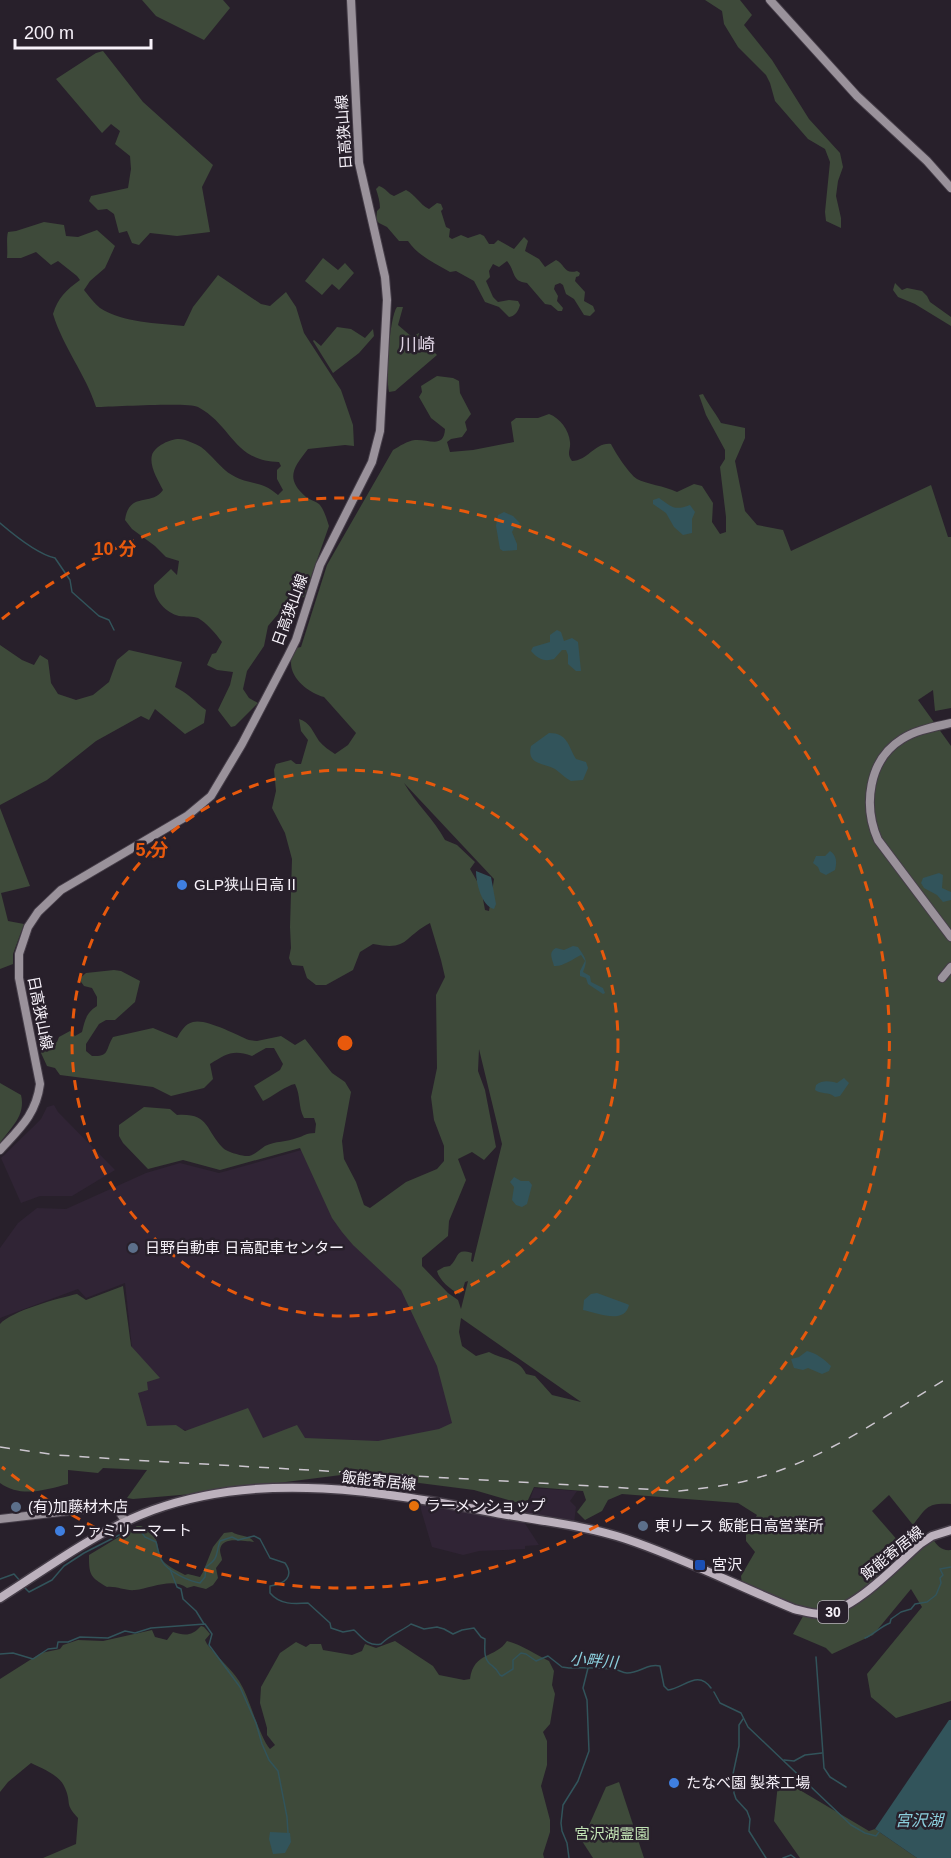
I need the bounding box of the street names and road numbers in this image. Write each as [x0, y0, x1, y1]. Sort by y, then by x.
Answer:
street label: 日高狭山線 [332, 94, 355, 170]
street label: 日高狭山線 [269, 572, 310, 648]
street label: 日高狭山線 [25, 974, 56, 1051]
street label: 飯能寄居線 [341, 1468, 417, 1493]
street label: 飯能寄居線 [857, 1522, 926, 1583]
road number: 30 [818, 1601, 848, 1623]

